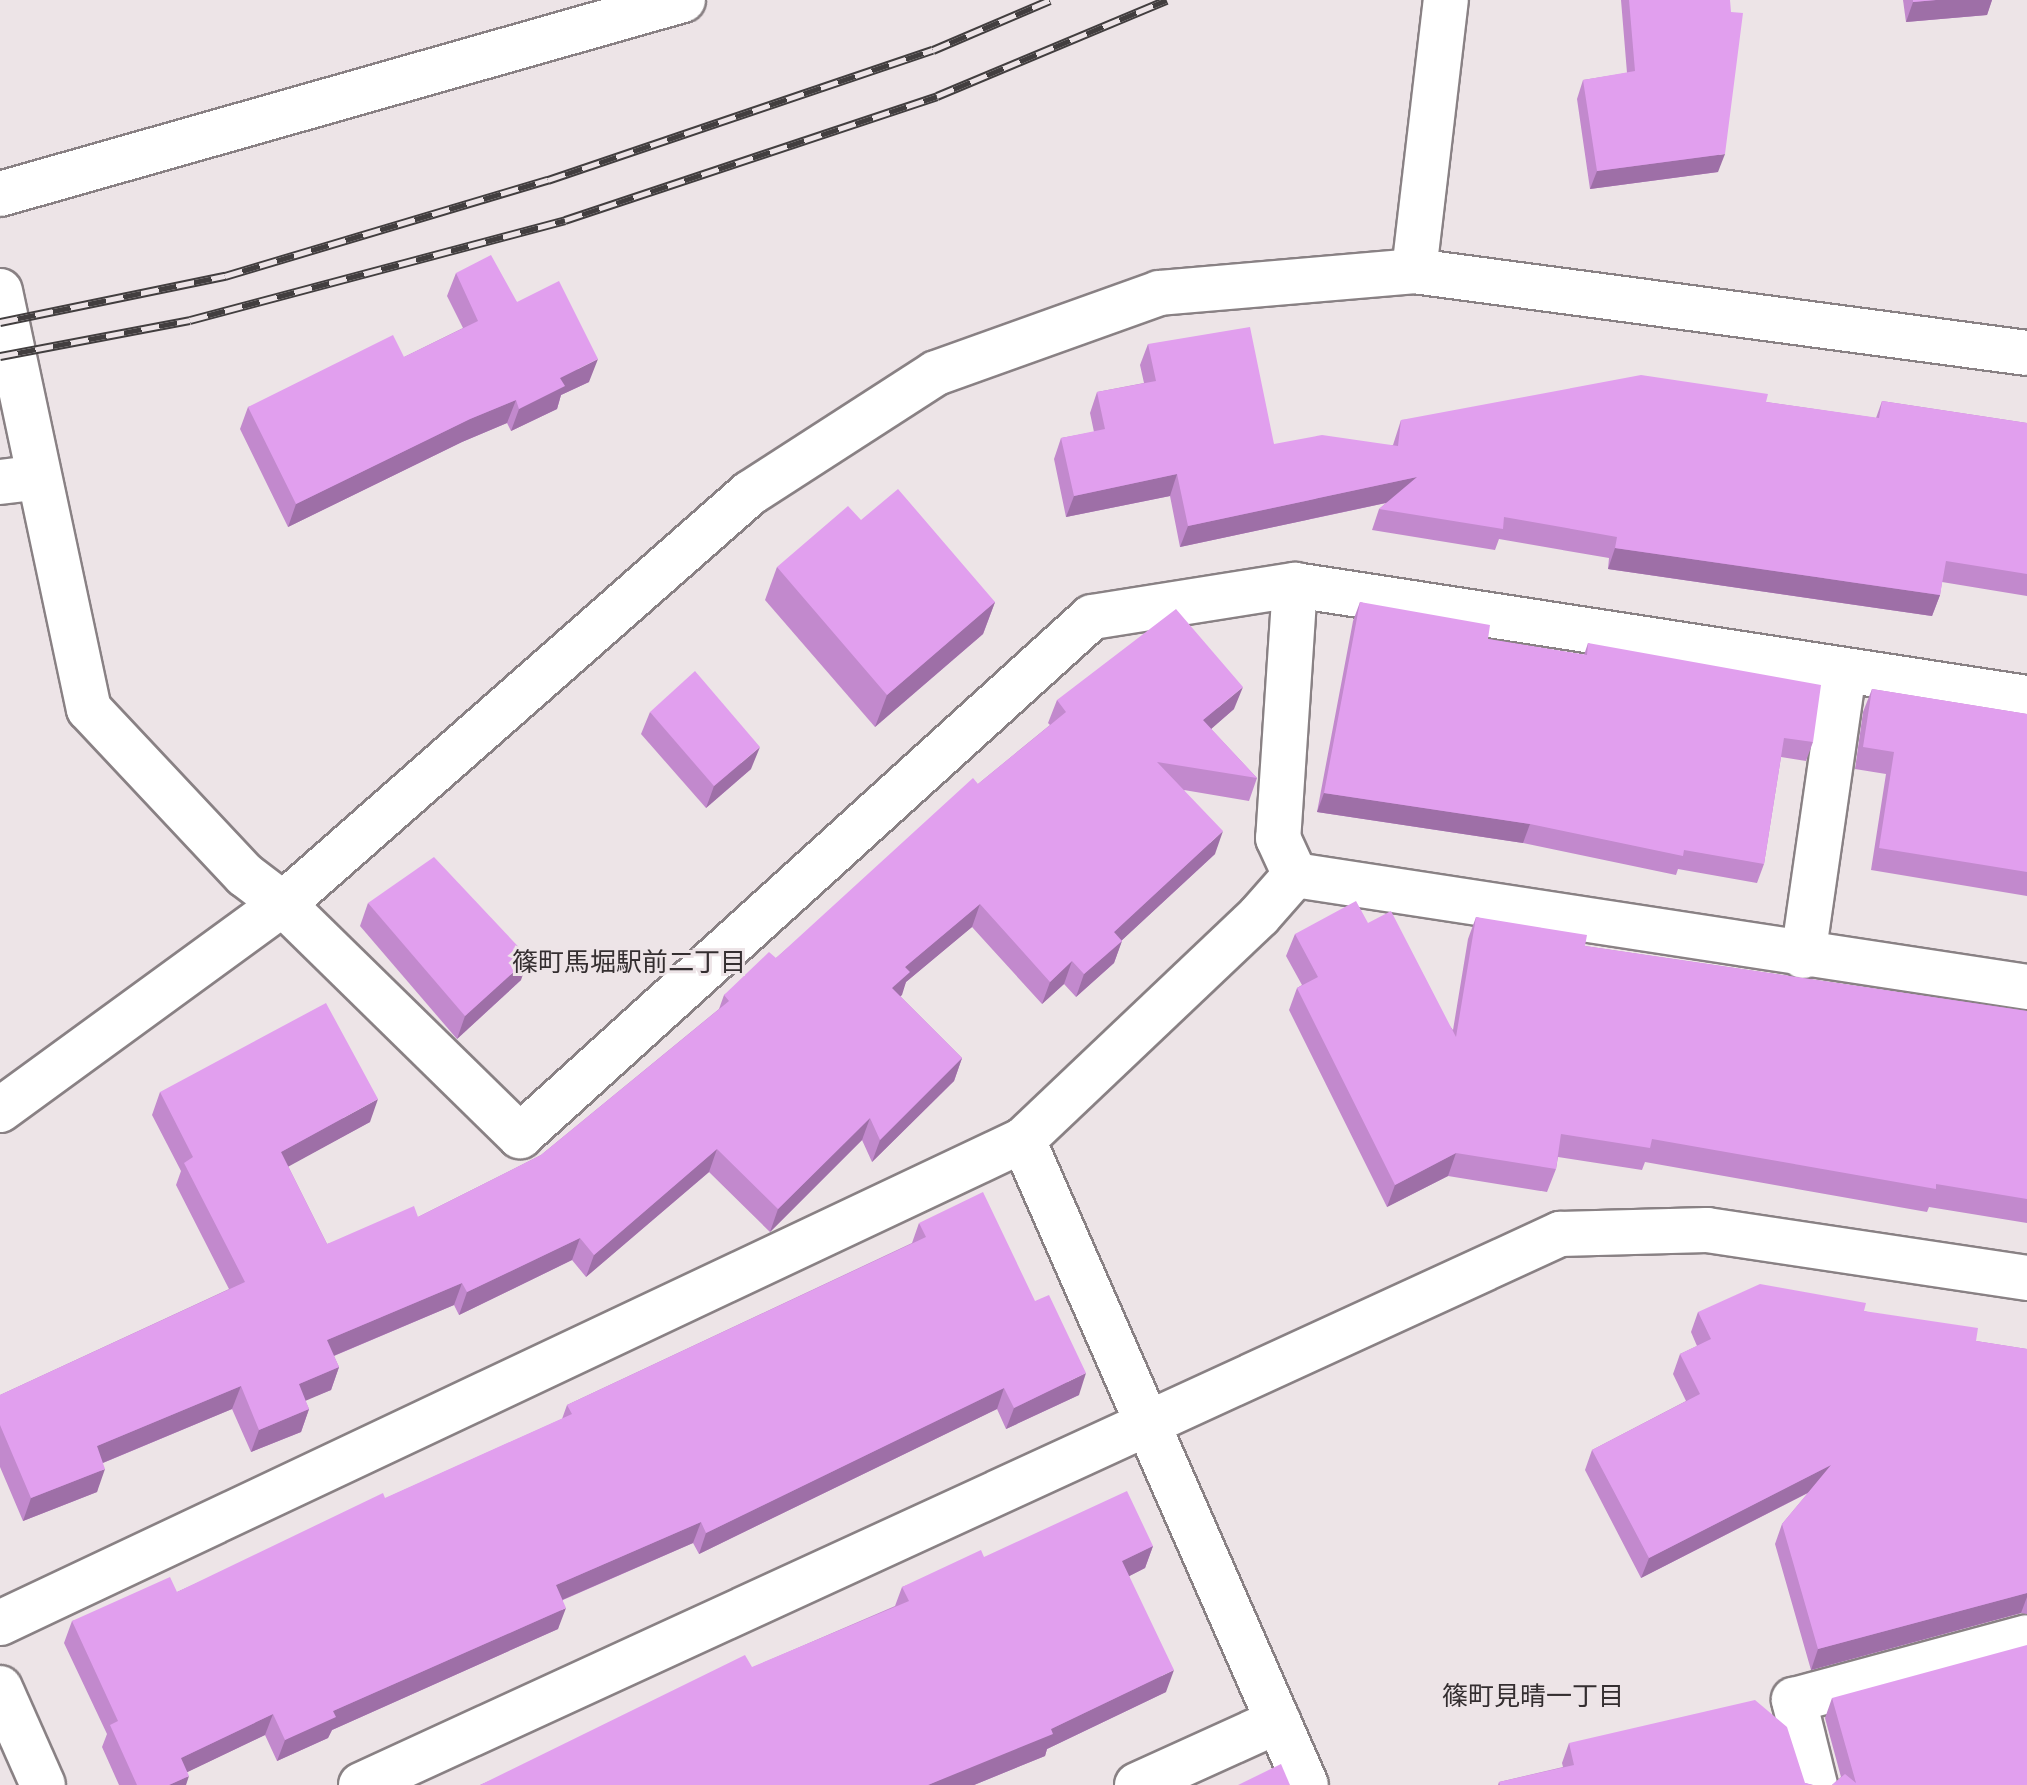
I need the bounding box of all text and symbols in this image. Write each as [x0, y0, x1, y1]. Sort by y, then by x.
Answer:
district label: 篠町馬堀駅前二丁目 [512, 947, 746, 979]
district label: 篠町見晴一丁目 [1442, 1681, 1624, 1713]

